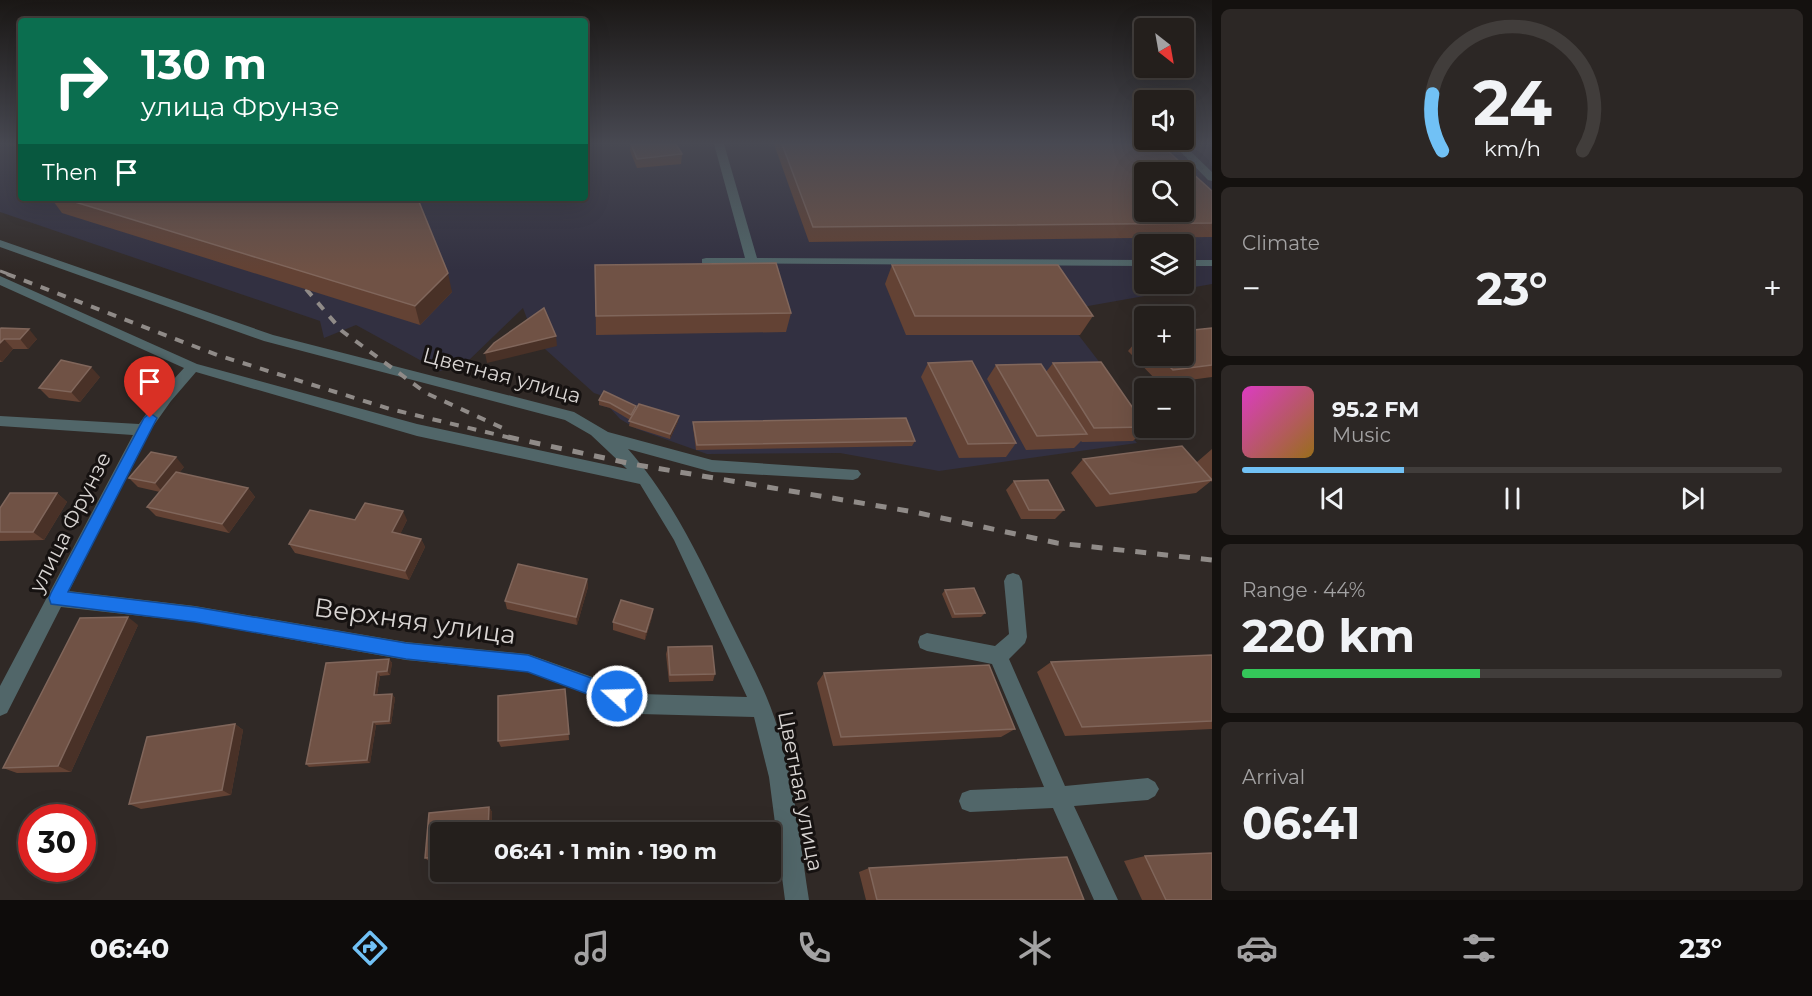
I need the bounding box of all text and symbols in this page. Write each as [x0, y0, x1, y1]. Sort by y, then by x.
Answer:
north arrow [1134, 18, 1194, 78]
map controls [1134, 18, 1194, 438]
text: 130 m [141, 38, 267, 90]
icon: right [42, 42, 120, 120]
text: 24 [1472, 65, 1552, 141]
text: улица Фрунзе [141, 90, 340, 123]
button: sound [1134, 90, 1194, 150]
text: km/h [1483, 135, 1541, 161]
icon: arrive [110, 156, 143, 189]
text: Then [42, 159, 98, 186]
button: search [1134, 162, 1194, 222]
text: Climate [1242, 231, 1320, 255]
button: layers [1134, 234, 1194, 294]
text: 23° [1476, 261, 1548, 316]
text: − [1242, 268, 1261, 308]
text: + [1763, 268, 1782, 308]
button: + [1134, 306, 1194, 366]
street label: Цветная улица [420, 342, 584, 408]
pin [124, 356, 175, 418]
icon: arrive [133, 365, 166, 398]
button: − [1134, 378, 1194, 438]
text: 95.2 FM [1332, 396, 1419, 423]
text: Music [1332, 423, 1391, 447]
street label: улица Фрунзе [23, 447, 116, 597]
icon: previous [1316, 482, 1349, 515]
icon: pause [1496, 482, 1529, 515]
icon: next [1676, 482, 1709, 515]
text: Range · 44% [1242, 578, 1365, 602]
street label: Верхняя улица [312, 591, 518, 651]
text: 220 km [1242, 608, 1415, 663]
position arrow [585, 664, 649, 728]
street label: Цветная улица [773, 709, 829, 873]
text: Arrival [1242, 765, 1305, 789]
text: 06:41 [1242, 795, 1361, 850]
speed limit sign: 30 [18, 804, 96, 882]
text: 06:41 · 1 min · 190 m [494, 838, 717, 865]
icon: directions [349, 927, 391, 969]
icon: music [571, 927, 613, 969]
icon: phone [793, 927, 835, 969]
icon: climate [1014, 927, 1056, 969]
icon: car [1236, 927, 1278, 969]
icon: filters [1458, 927, 1500, 969]
text: 06:40 [90, 932, 169, 965]
text: 23° [1679, 932, 1722, 965]

